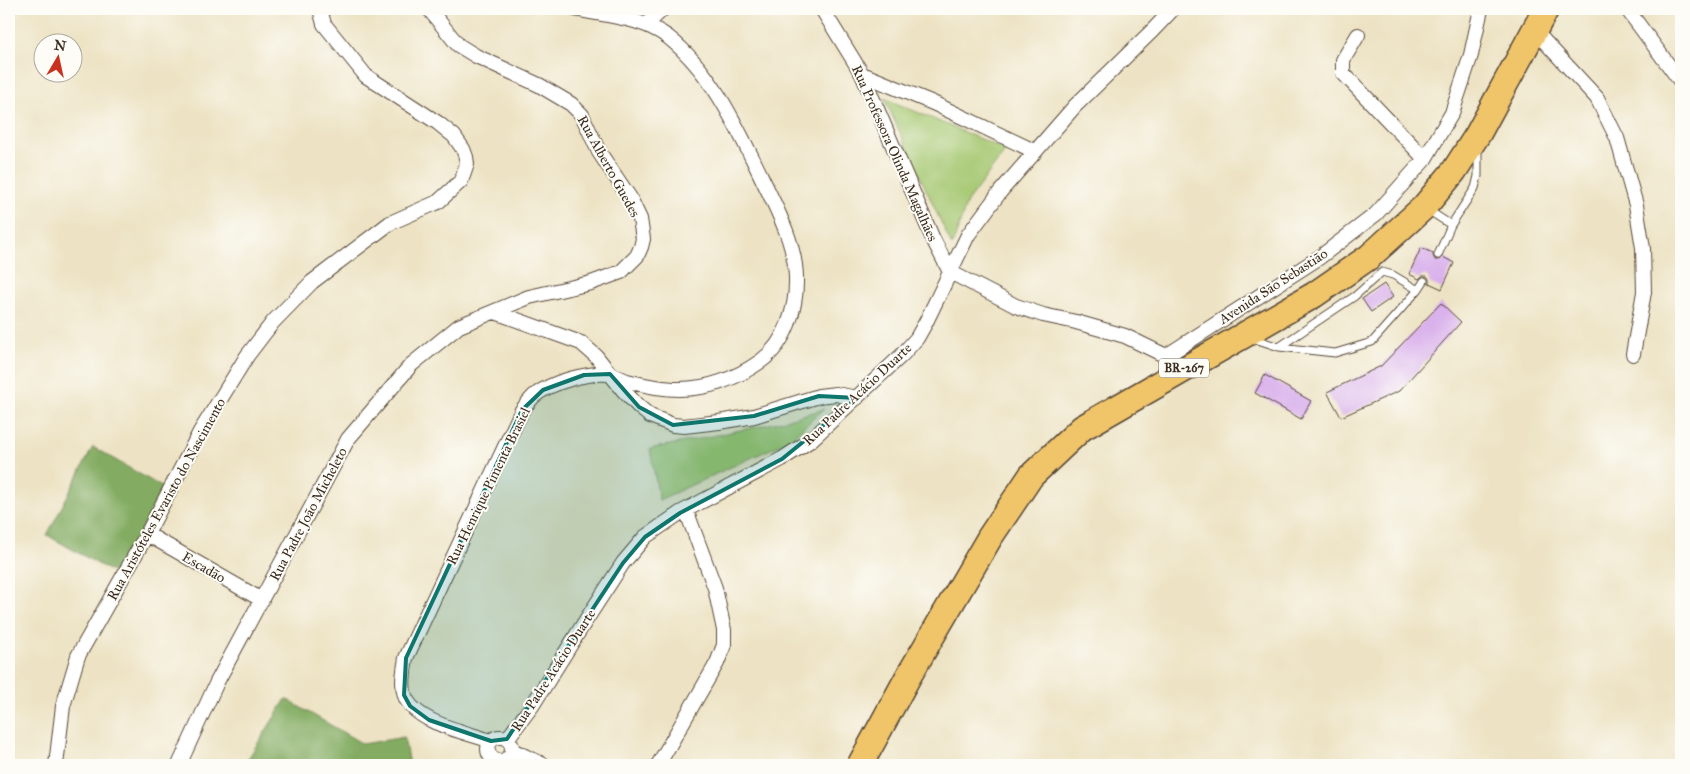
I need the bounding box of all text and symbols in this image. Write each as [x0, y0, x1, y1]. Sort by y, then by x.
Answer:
north arrow [32, 32, 82, 82]
text: N [53, 36, 67, 55]
street label: Rua Professora Olinda Magalhães [848, 62, 941, 244]
street label: Rua Alberto Guedes [574, 112, 644, 220]
street label: Avenida São Sebastião [1215, 245, 1331, 328]
street label: Rua Padre Acácio Duarte [800, 340, 915, 449]
road number: BR-267 [1159, 358, 1209, 378]
street label: Rua Aristóteles Evaristo do Nascimento [104, 395, 229, 603]
street label: Rua Henrique Pimenta Brasiel [443, 404, 535, 568]
street label: Rua Padre João Micheleto [266, 445, 352, 584]
street label: Escadão [179, 548, 228, 587]
street label: Rua Padre Acácio Duarte [508, 606, 599, 735]

